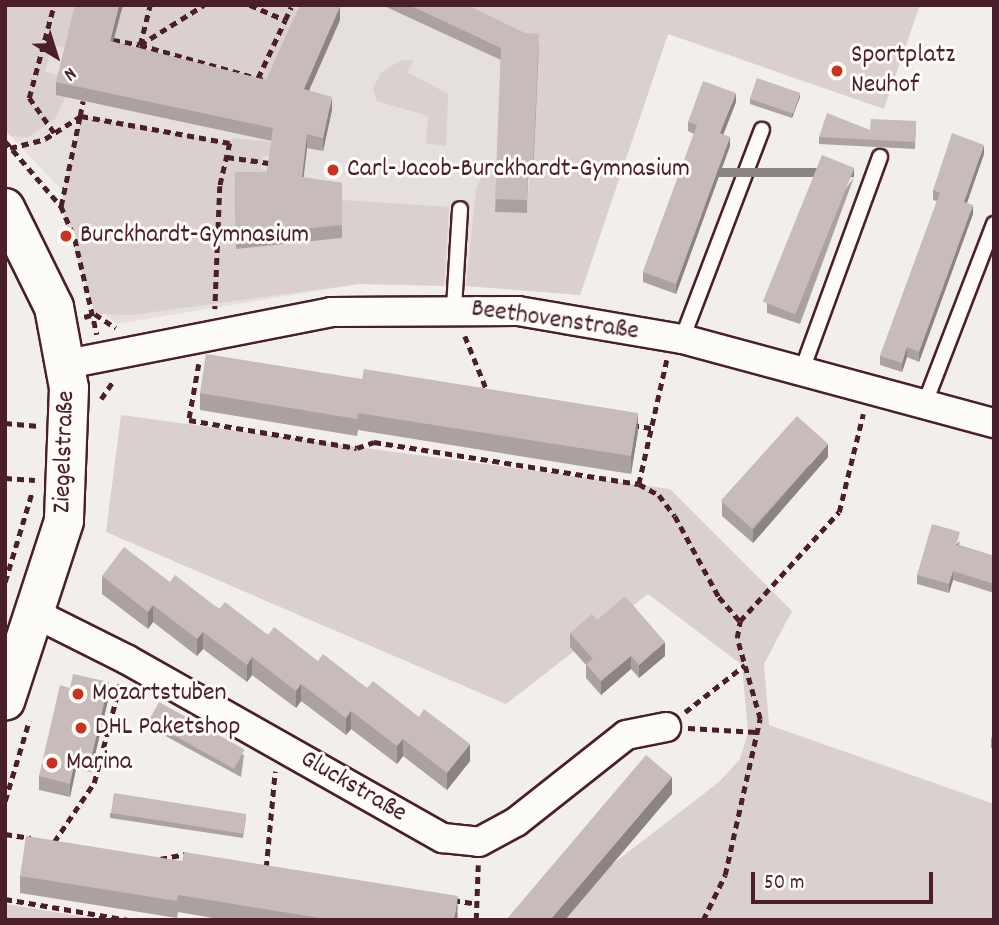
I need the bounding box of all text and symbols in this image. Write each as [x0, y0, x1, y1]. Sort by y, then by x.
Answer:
north arrow [21, 21, 91, 91]
place label: Sportplatz Neuhof [851, 40, 955, 102]
text: N [57, 59, 81, 86]
marker: Sportplatz Neuhof [829, 63, 845, 79]
place label: Carl-Jacob-Burckhardt-Gymnasium [347, 154, 690, 186]
marker: Carl-Jacob-Burckhardt-Gymnasium [325, 162, 341, 178]
place label: Burckhardt-Gymnasium [80, 220, 309, 252]
marker: Burckhardt-Gymnasium [58, 228, 74, 244]
street label: Beethovenstraße [469, 294, 641, 348]
street label: Ziegelstraße [47, 390, 83, 514]
place label: Mozartstuben [92, 678, 227, 710]
marker: Mozartstuben [70, 686, 86, 702]
place label: DHL Paketshop [95, 712, 240, 744]
marker: DHL Paketshop [73, 720, 89, 736]
street label: Gluckstraße [294, 744, 412, 830]
place label: Marina [66, 747, 132, 779]
marker: Marina [44, 755, 60, 771]
scale bar [754, 858, 936, 902]
text: 50 m [764, 869, 804, 899]

